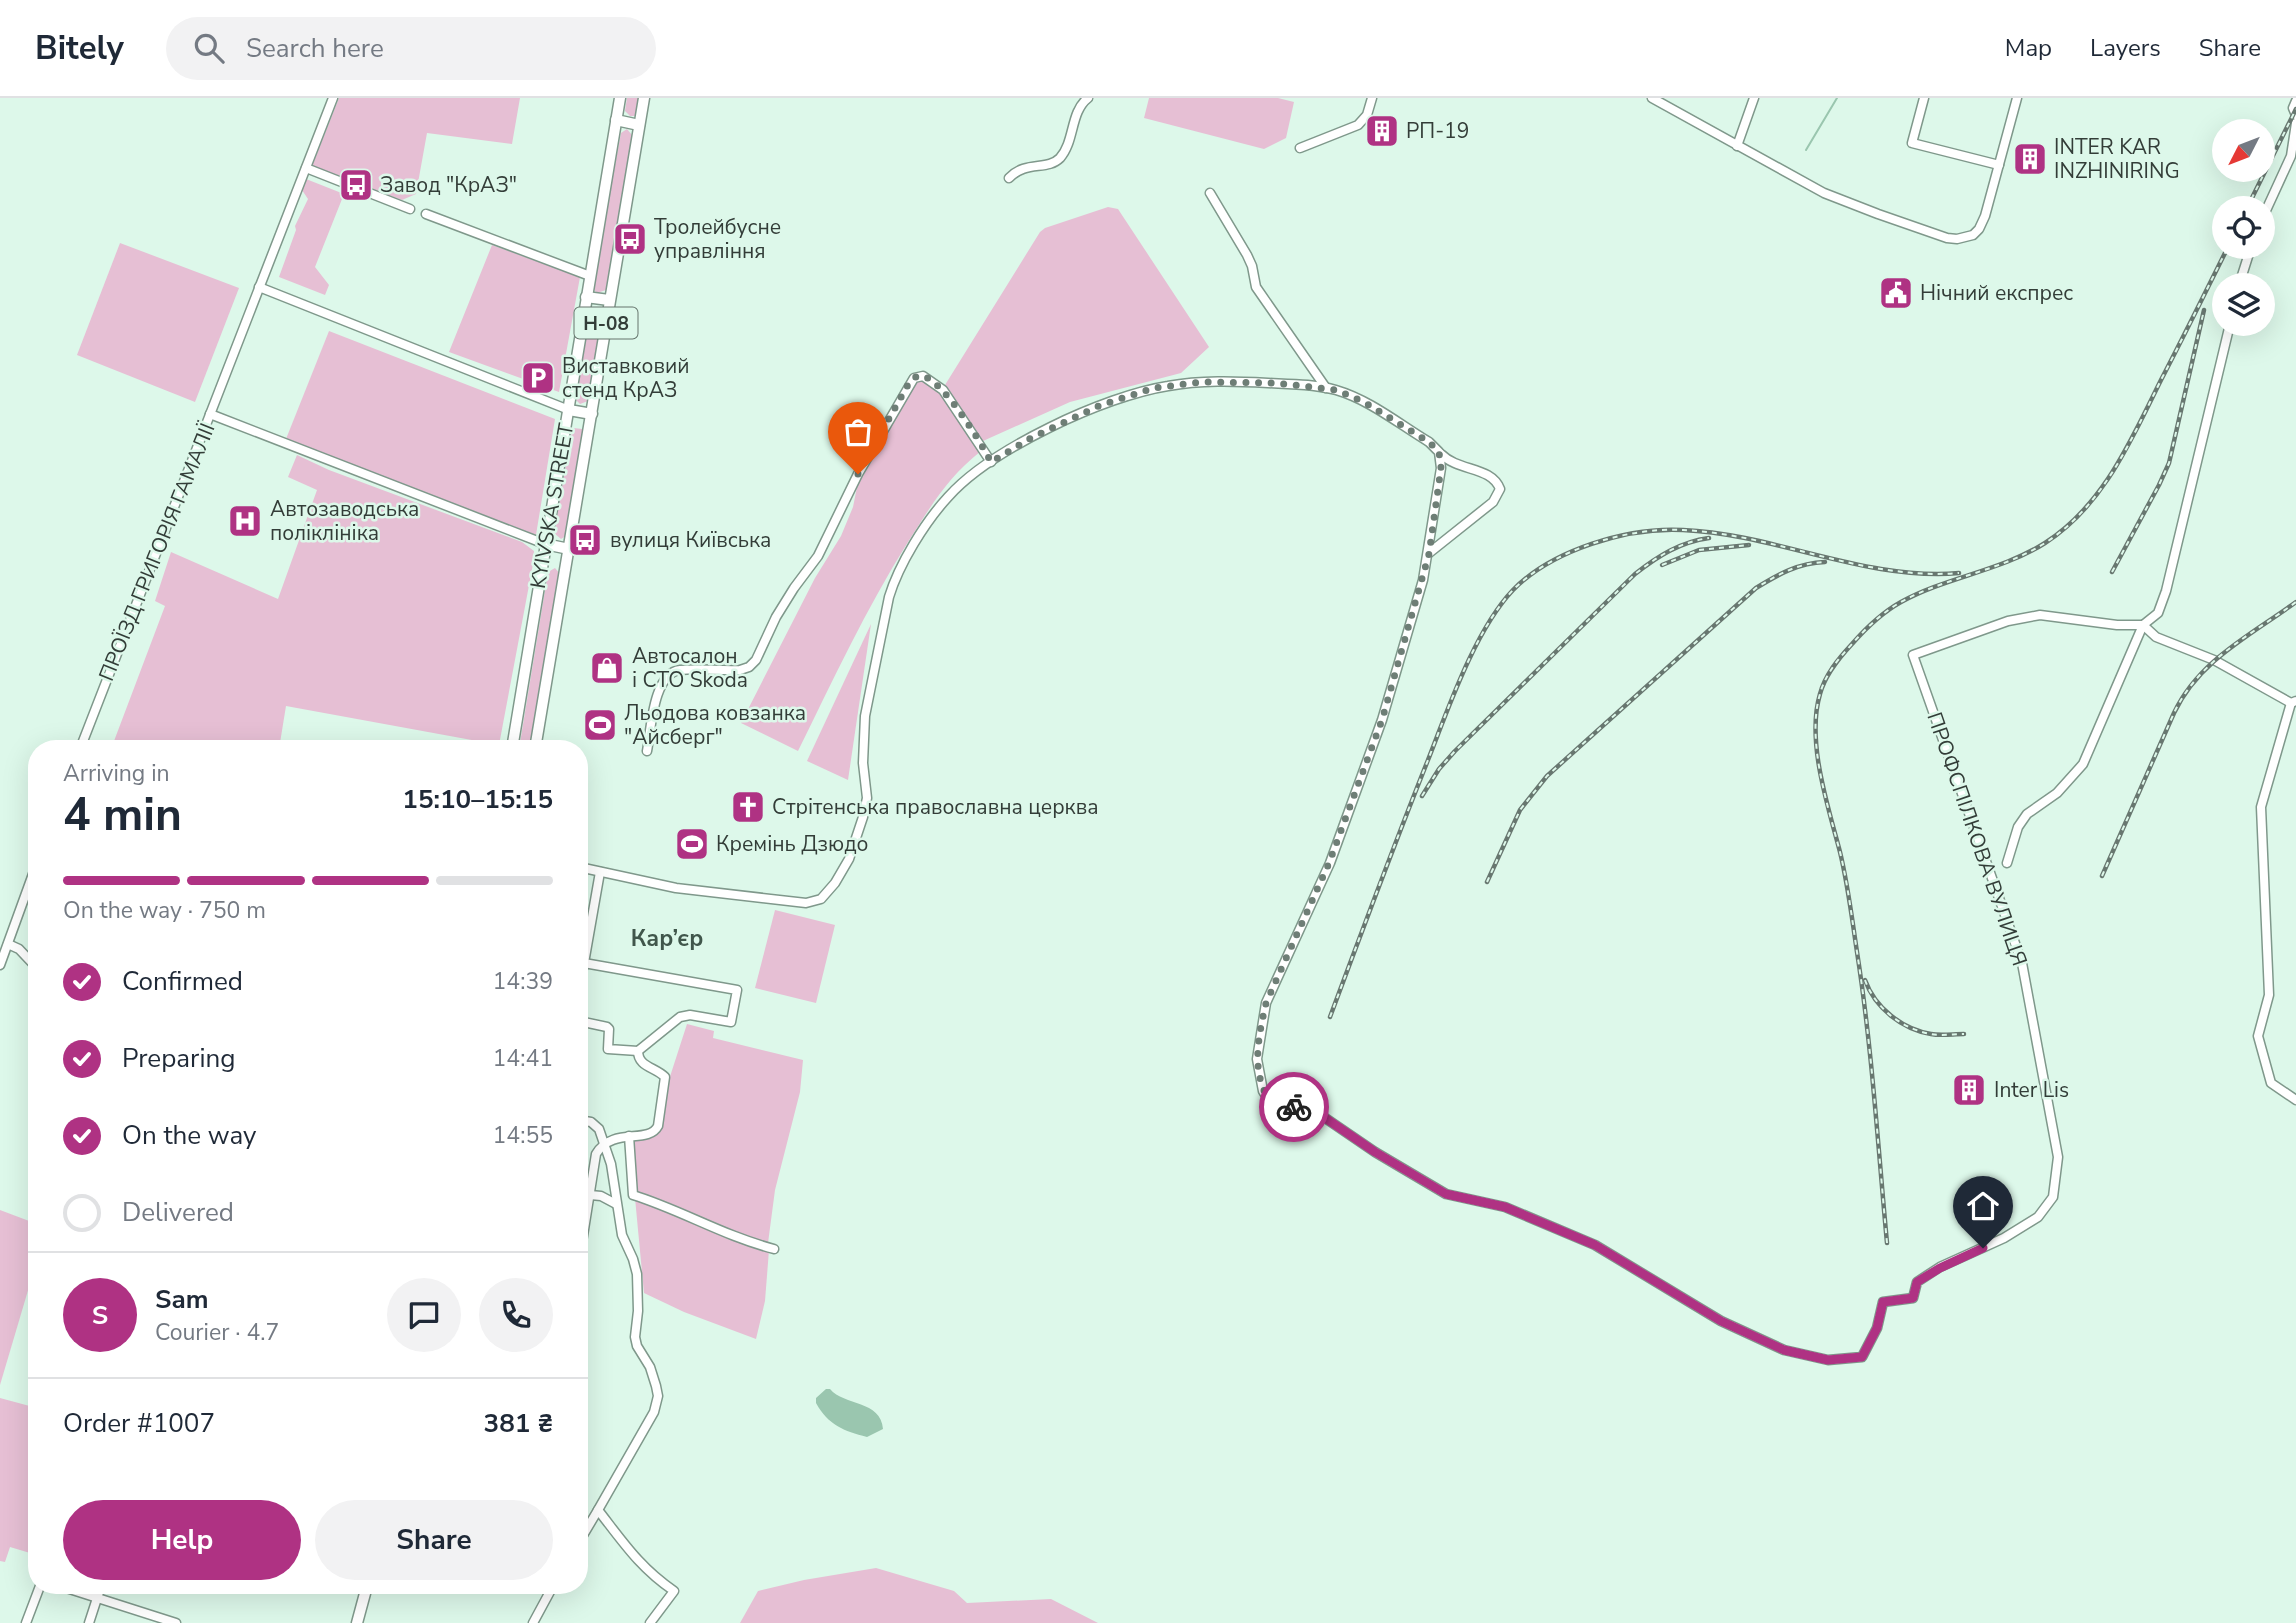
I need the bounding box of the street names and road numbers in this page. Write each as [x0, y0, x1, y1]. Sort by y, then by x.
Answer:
road number: Н-08 [574, 308, 638, 339]
street label: ПРОЇЗД ГРИГОРІЯ ГАМАЛІЇ [92, 418, 222, 685]
street label: KYIVSKA STREET [524, 421, 580, 591]
street label: ПРОФСПІЛКОВА ВУЛИЦЯ [1920, 708, 2034, 970]

